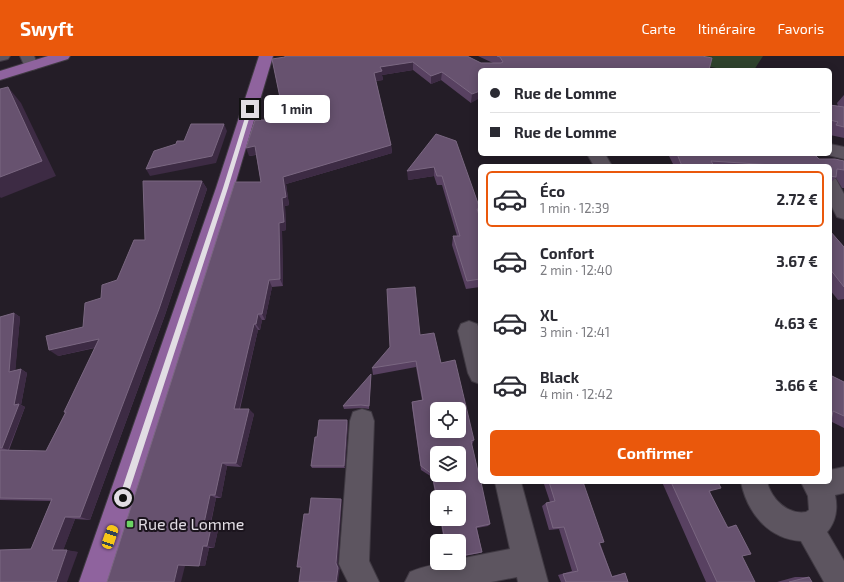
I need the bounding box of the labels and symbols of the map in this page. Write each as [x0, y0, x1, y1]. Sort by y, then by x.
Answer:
callout: 1 min [264, 95, 330, 123]
route end [241, 100, 259, 118]
route start [114, 489, 132, 507]
place label: Rue de Lomme [138, 514, 244, 533]
marker: Rue de Lomme [125, 519, 135, 529]
car [100, 524, 120, 550]

